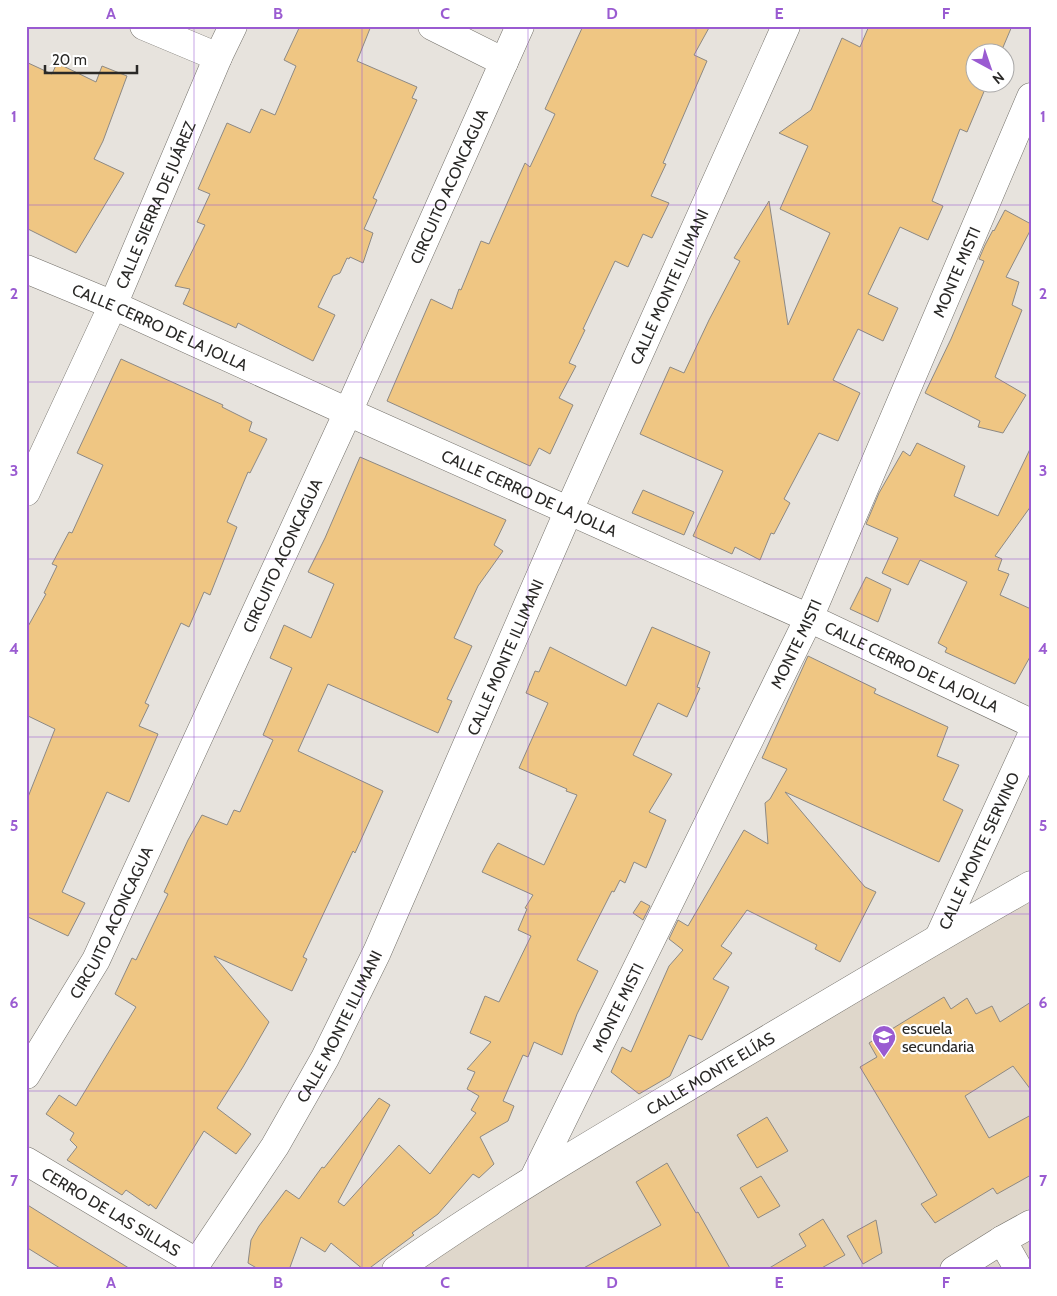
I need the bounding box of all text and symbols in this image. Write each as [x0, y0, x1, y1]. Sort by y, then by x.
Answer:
text: A [106, 4, 116, 23]
text: B [273, 4, 283, 23]
text: C [440, 4, 450, 23]
text: D [606, 4, 618, 23]
text: E [774, 4, 784, 23]
text: F [942, 4, 951, 23]
scale bar [45, 42, 138, 74]
north arrow [964, 42, 1014, 92]
text: 20 m [52, 51, 87, 69]
text: N [989, 68, 1008, 88]
street label: CIRCUITO ACONCAGUA [406, 106, 492, 267]
text: 1 [11, 107, 17, 126]
text: 1 [1040, 107, 1046, 126]
street label: CALLE SIERRA DE JUÁREZ [112, 118, 200, 292]
street label: CALLE MONTE ILLIMANI [626, 206, 713, 368]
street label: MONTE MISTI [929, 224, 985, 320]
street label: CALLE CERRO DE LA JOLLA [69, 280, 251, 375]
text: 2 [10, 284, 18, 303]
text: 2 [1039, 284, 1047, 303]
street label: CALLE CERRO DE LA JOLLA [438, 446, 620, 541]
text: 3 [10, 461, 18, 480]
text: 3 [1039, 461, 1047, 480]
street label: CIRCUITO ACONCAGUA [239, 475, 326, 636]
street label: CALLE MONTE ILLIMANI [463, 576, 548, 738]
street label: MONTE MISTI [767, 597, 826, 692]
street label: CALLE CERRO DE LA JOLLA [822, 618, 1002, 716]
text: 4 [9, 639, 19, 658]
text: 4 [1038, 639, 1048, 658]
street label: CALLE MONTE SERVINO [935, 769, 1024, 933]
text: 5 [10, 816, 18, 835]
text: 5 [1039, 816, 1047, 835]
street label: CIRCUITO ACONCAGUA [66, 843, 157, 1002]
street label: CALLE MONTE ILLIMANI [293, 948, 386, 1106]
street label: MONTE MISTI [588, 960, 648, 1055]
text: 6 [10, 993, 19, 1012]
text: 6 [1039, 993, 1048, 1012]
place label: escuela secundaria [902, 1019, 974, 1056]
school or university icon: escuela secundaria [871, 1024, 897, 1058]
street label: CALLE MONTE ELÍAS [643, 1028, 778, 1119]
street label: CERRO DE LAS SILLAS [38, 1164, 183, 1260]
text: 7 [10, 1171, 19, 1190]
text: 7 [1039, 1171, 1048, 1190]
text: A [106, 1273, 116, 1292]
text: B [273, 1273, 283, 1292]
text: C [440, 1273, 450, 1292]
text: D [606, 1273, 618, 1292]
text: E [774, 1273, 784, 1292]
text: F [942, 1273, 951, 1292]

